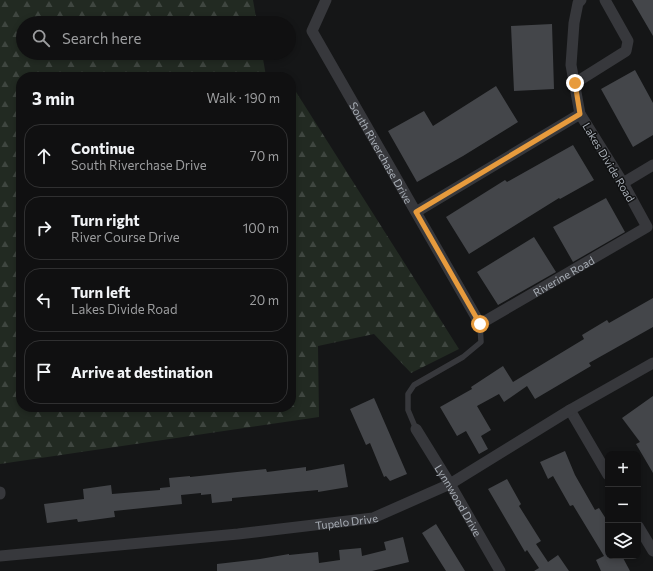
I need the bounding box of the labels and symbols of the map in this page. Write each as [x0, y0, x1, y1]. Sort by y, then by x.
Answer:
route end [566, 74, 584, 92]
street label: South Riverchase Drive [347, 99, 416, 206]
street label: Lakes Divide Road [580, 120, 638, 204]
street label: Riverine Road [530, 253, 596, 299]
route start [471, 315, 489, 333]
street label: Lynnwood Drive [433, 462, 485, 538]
street label: Tupelo Drive [314, 510, 380, 531]

